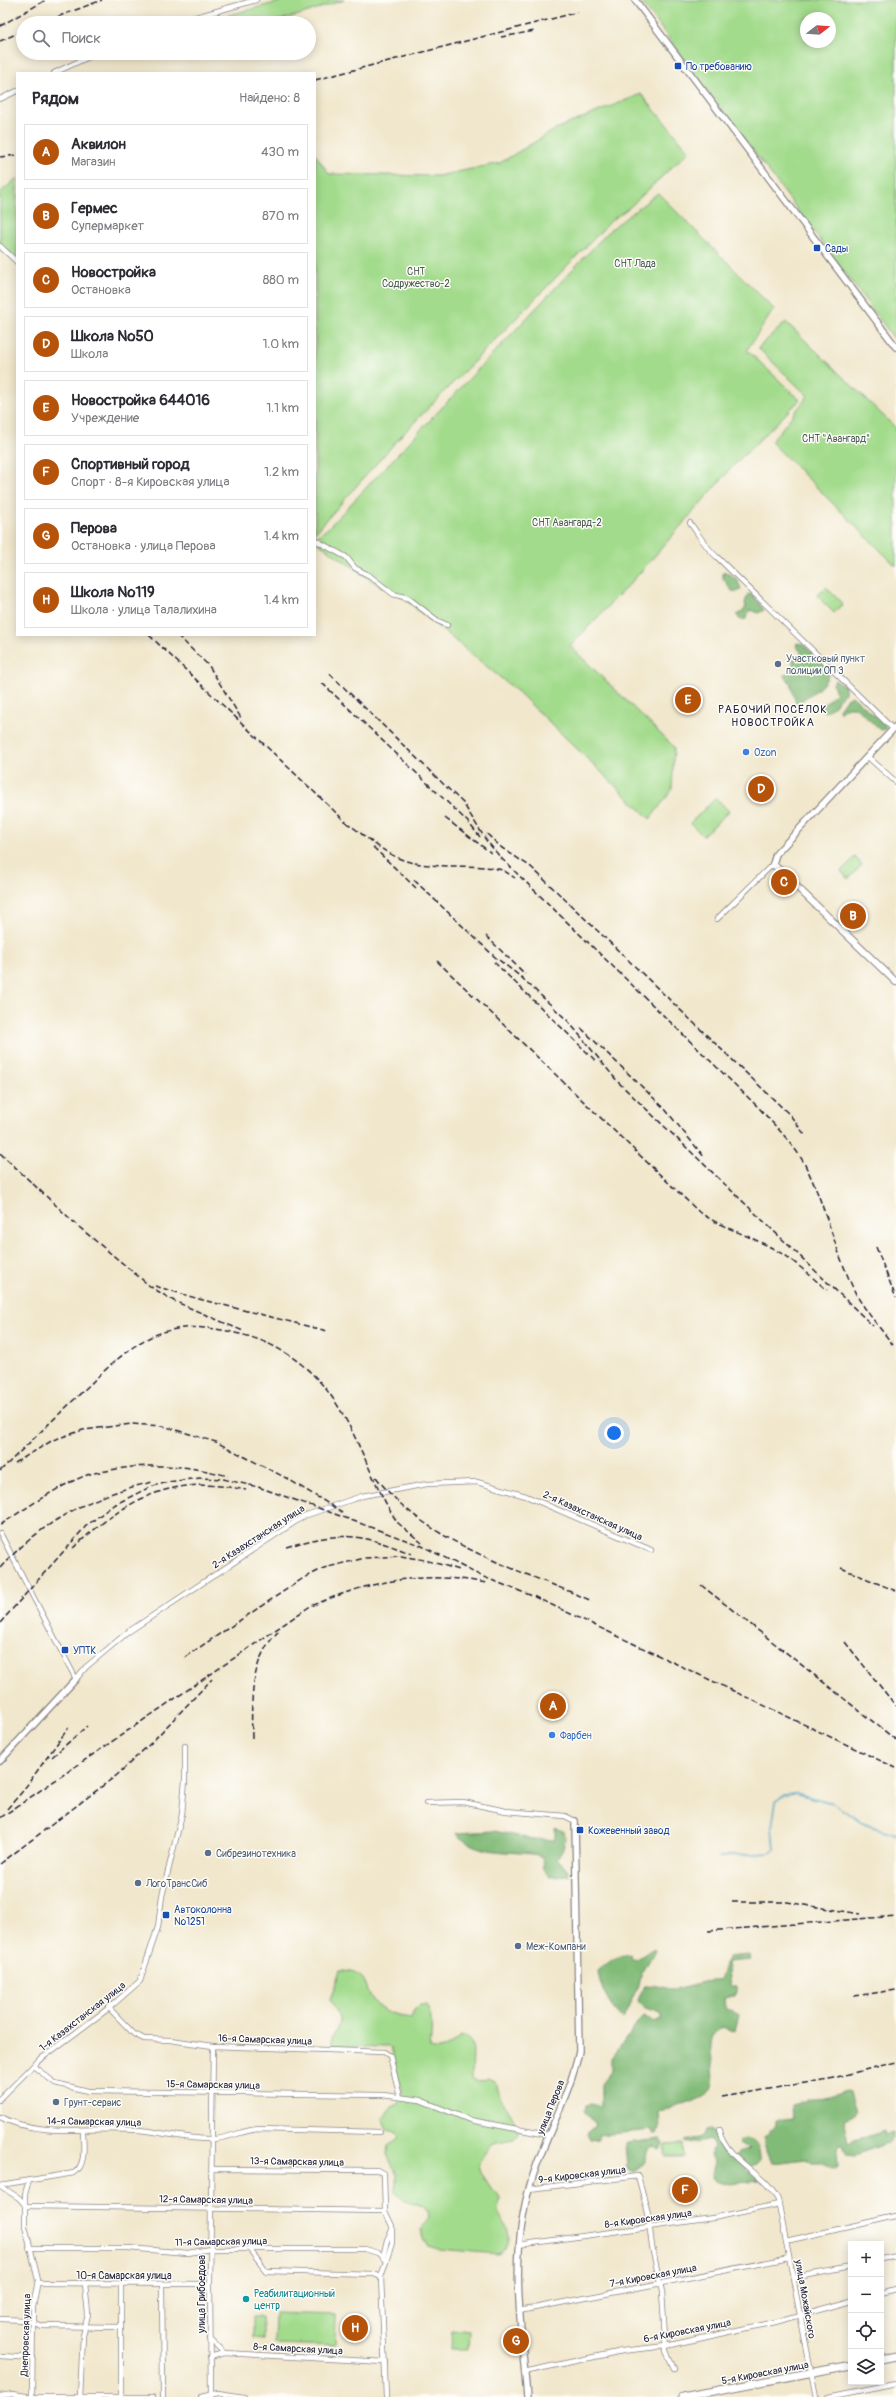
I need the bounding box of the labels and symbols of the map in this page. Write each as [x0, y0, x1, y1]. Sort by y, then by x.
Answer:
north arrow [800, 12, 836, 48]
marker: По требованию [673, 61, 683, 71]
place label: По требованию [686, 61, 752, 73]
marker: Сады [812, 243, 822, 253]
place label: Сады [825, 243, 848, 255]
park label: СНТ Лада [614, 258, 656, 270]
park label: СНТ Содружество-2 [382, 266, 450, 290]
park label: СНТ "Авангард" [802, 433, 870, 445]
park label: СНТ Авангард-2 [532, 517, 602, 529]
place label: Участковый пункт полиции ОП 3 [786, 653, 865, 677]
marker: Участковый пункт полиции ОП 3 [773, 659, 783, 669]
pin: E [675, 685, 701, 715]
district label: РАБОЧИЙ ПОСЁЛОК НОВОСТРОЙКА [718, 703, 828, 729]
marker: Ozon [741, 747, 751, 757]
place label: Ozon [754, 747, 777, 759]
pin: D [748, 774, 774, 804]
pin: C [771, 867, 797, 897]
pin: B [840, 901, 866, 931]
your location [604, 1423, 624, 1443]
street label: 2-я Казахстанская улица [541, 1489, 645, 1543]
street label: 2-я Казахстанская улица [210, 1502, 307, 1571]
marker: УПТК [60, 1645, 70, 1655]
place label: УПТК [73, 1645, 97, 1657]
pin: A [540, 1691, 566, 1721]
marker: Фарбен [547, 1730, 557, 1740]
place label: Фарбен [560, 1730, 592, 1742]
marker: Кожевенный завод [575, 1825, 585, 1835]
place label: Кожевенный завод [588, 1825, 669, 1837]
marker: Сибрезинотехника [203, 1848, 213, 1858]
place label: Сибрезинотехника [216, 1848, 296, 1860]
marker: ЛогоТрансСиб [133, 1878, 143, 1888]
place label: ЛогоТрансСиб [145, 1878, 208, 1890]
place label: Автоколонна №1251 [174, 1904, 232, 1928]
marker: Автоколонна №1251 [161, 1910, 171, 1920]
marker: Меж-Компани [513, 1941, 523, 1951]
place label: Меж-Компани [526, 1941, 586, 1953]
street label: 1-я Казахстанская улица [37, 1979, 128, 2054]
street label: 16-я Самарская улица [218, 2032, 313, 2048]
street label: 15-я Самарская улица [166, 2078, 260, 2092]
street label: улица Перова [534, 2078, 567, 2137]
marker: Грунт-сервис [51, 2097, 61, 2107]
place label: Грунт-сервис [64, 2097, 121, 2109]
street label: 14-я Самарская улица [47, 2115, 142, 2129]
street label: 13-я Самарская улица [250, 2155, 344, 2169]
street label: 9-я Кировская улица [538, 2164, 627, 2186]
pin: F [672, 2175, 698, 2205]
street label: 12-я Самарская улица [159, 2193, 253, 2207]
street label: 8-я Кировская улица [604, 2207, 693, 2231]
street label: 11-я Самарская улица [175, 2235, 268, 2249]
street label: улица Грибоедова [196, 2255, 208, 2334]
street label: улица Можайского [792, 2258, 818, 2340]
street label: 7-я Кировская улица [609, 2262, 698, 2290]
street label: 10-я Самарская улица [76, 2270, 172, 2282]
place label: Реабилитационный центр [254, 2288, 335, 2312]
street label: Днепровская улица [19, 2293, 33, 2378]
marker: Реабилитационный центр [241, 2294, 251, 2304]
pin: H [342, 2313, 368, 2343]
street label: 6-я Кировская улица [642, 2317, 732, 2345]
pin: G [503, 2326, 529, 2356]
street label: 8-я Самарская улица [253, 2341, 343, 2357]
street label: 5-я Кировская улица [721, 2359, 810, 2387]

